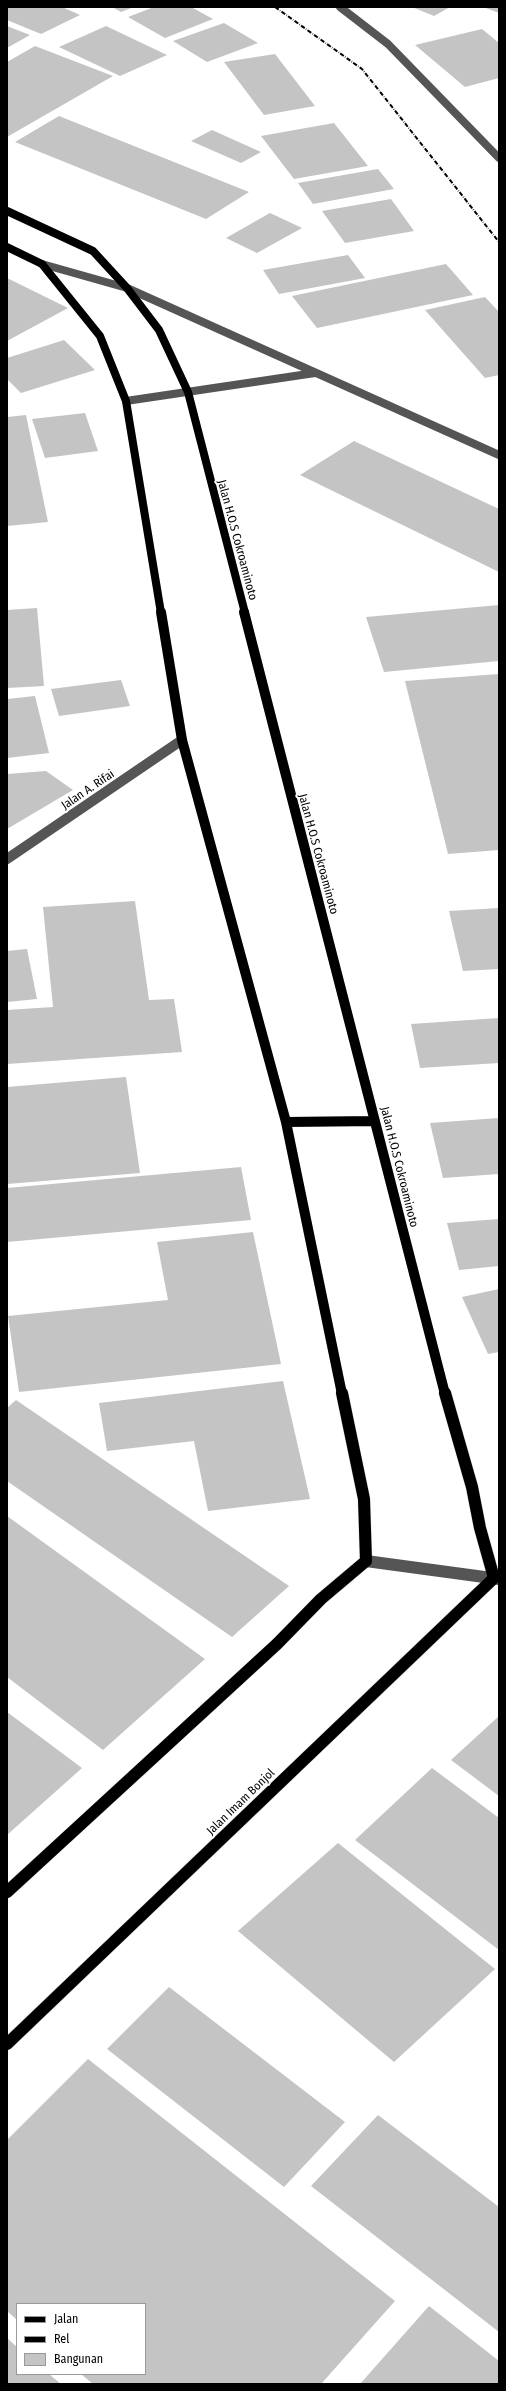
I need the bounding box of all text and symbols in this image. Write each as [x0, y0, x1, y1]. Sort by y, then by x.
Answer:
street label: Jalan H.O.S Cokroaminoto [214, 478, 260, 602]
street label: Jalan A. Rifai [59, 767, 117, 813]
street label: Jalan H.O.S Cokroaminoto [295, 792, 341, 916]
street label: Jalan H.O.S Cokroaminoto [377, 1105, 421, 1229]
street label: Jalan Imam Bonjol [204, 1766, 278, 1838]
legend [16, 2303, 146, 2375]
text: Jalan [54, 2312, 78, 2326]
text: Rel [54, 2332, 69, 2346]
text: Bangunan [54, 2352, 103, 2366]

